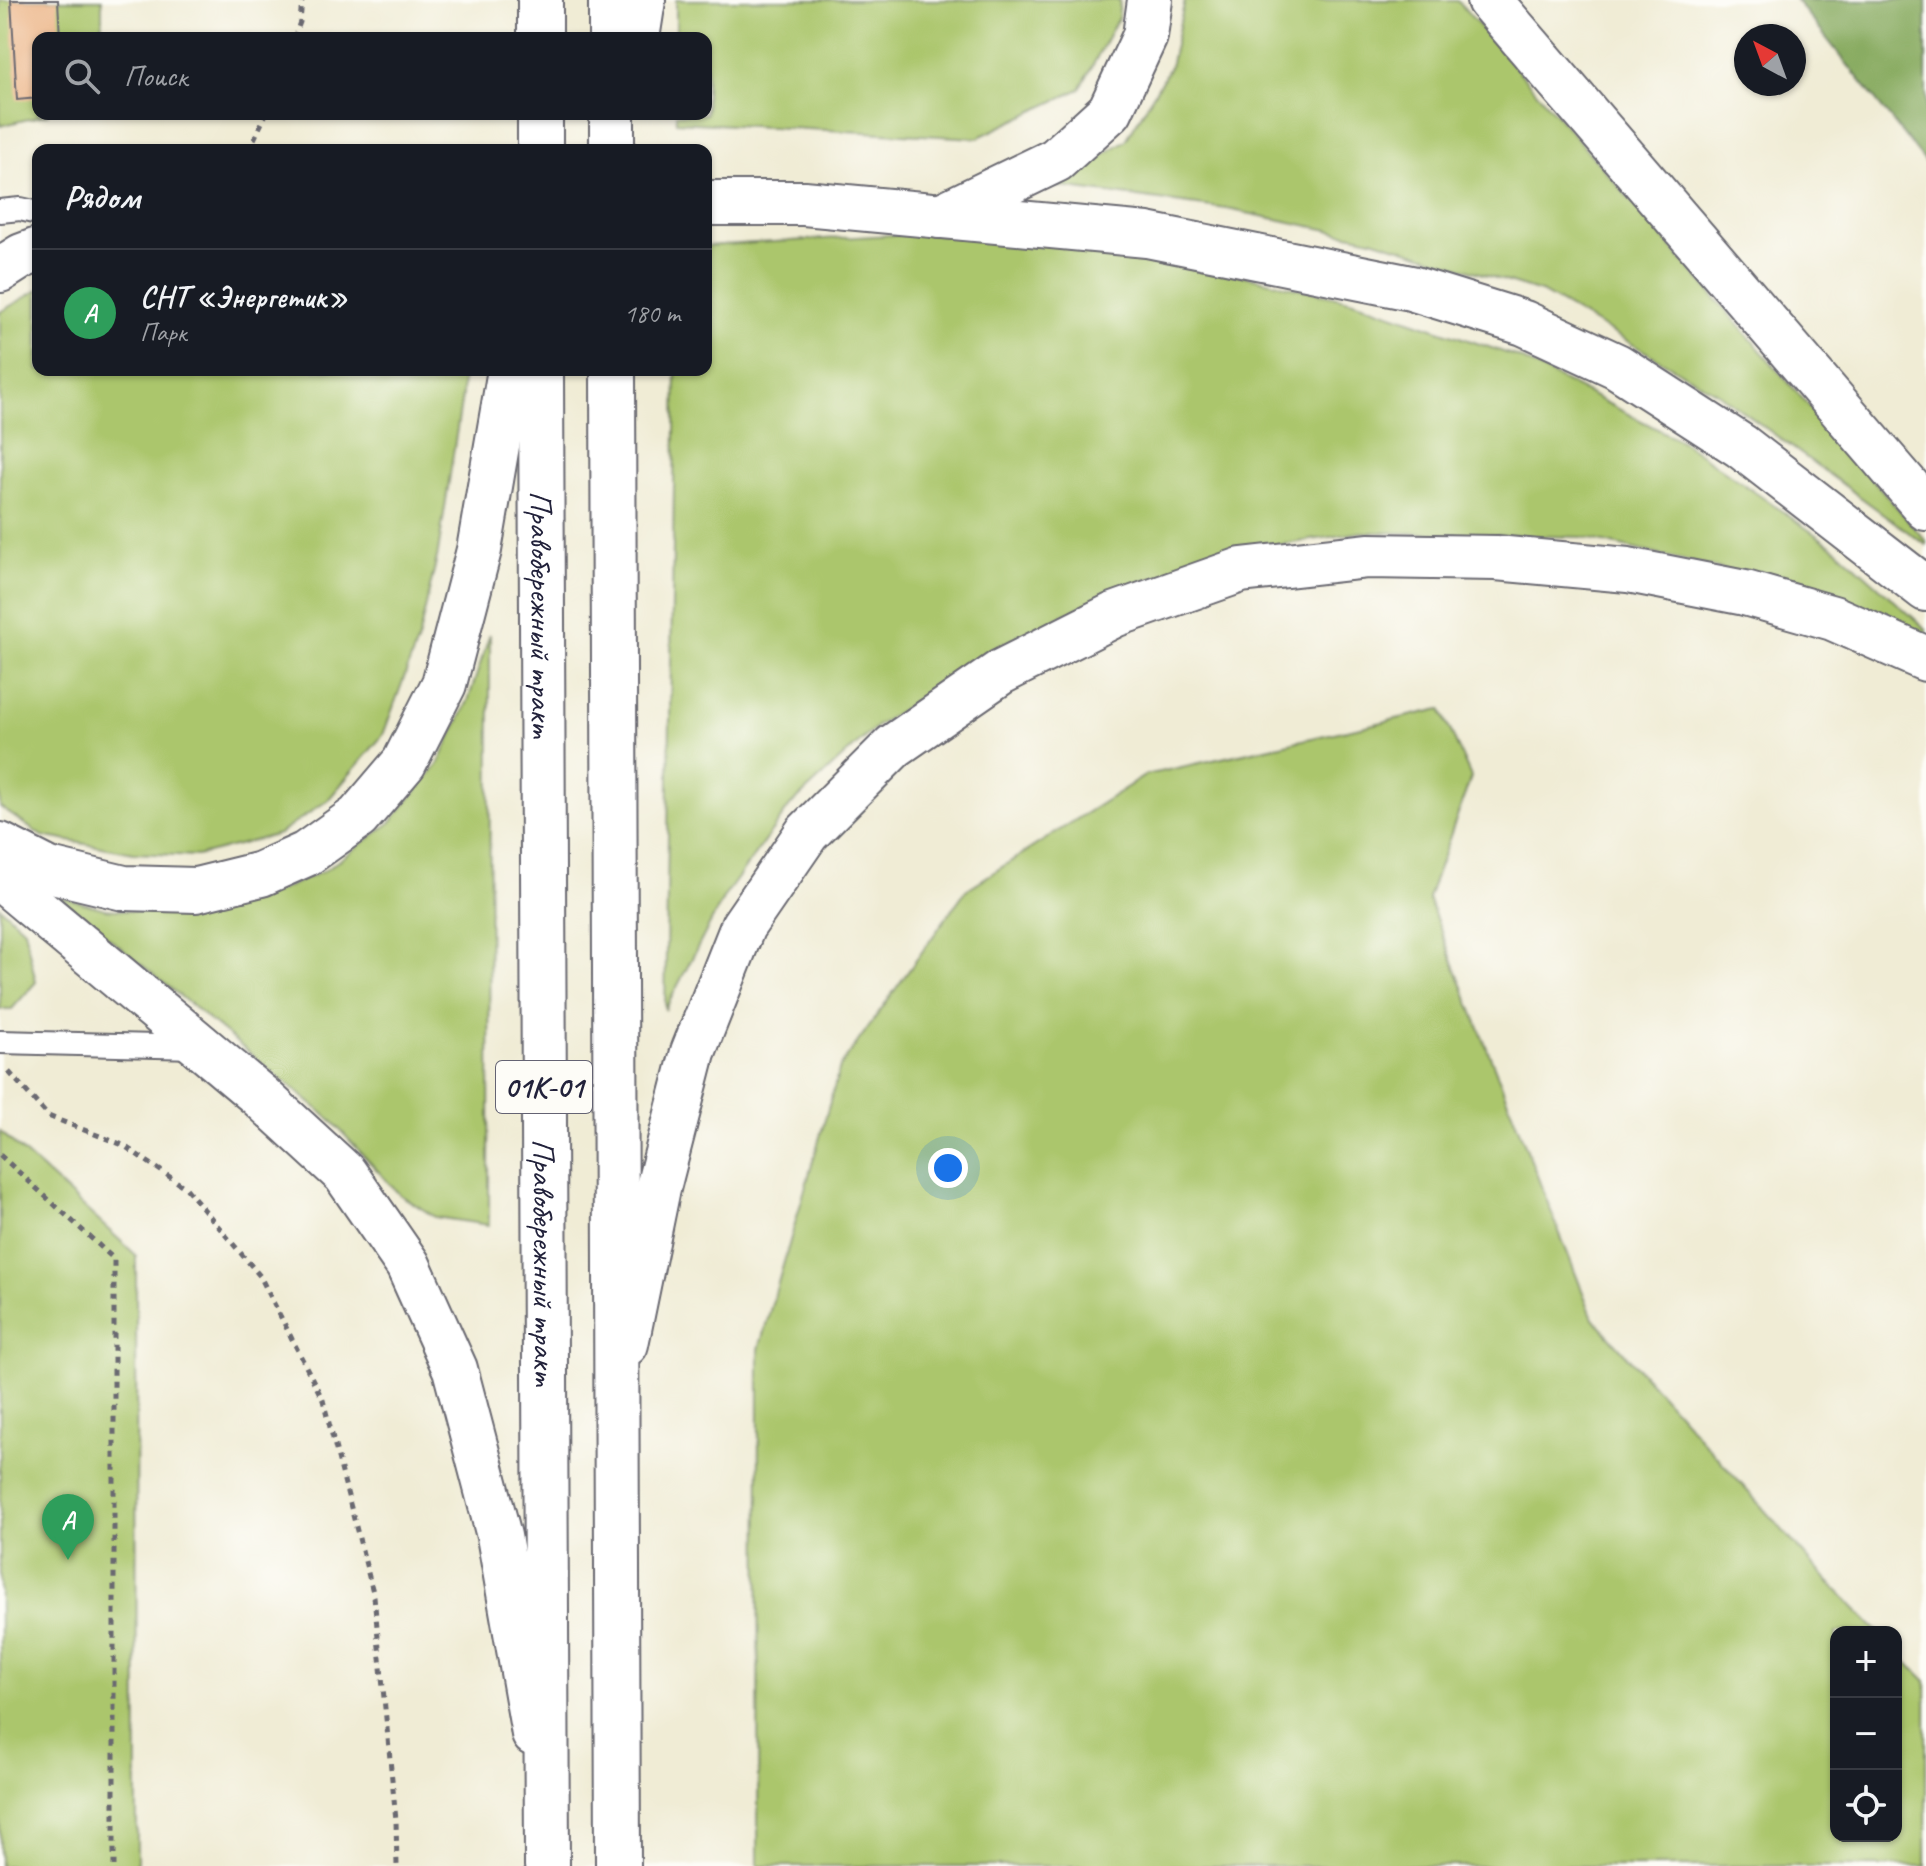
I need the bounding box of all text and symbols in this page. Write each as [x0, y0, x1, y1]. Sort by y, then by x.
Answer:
north arrow [1734, 24, 1806, 96]
search box [32, 32, 712, 120]
icon: search [60, 54, 104, 98]
text: Поиск [124, 57, 187, 95]
text: Рядом [64, 175, 140, 218]
text: СНТ «Энергетик» [140, 278, 347, 316]
text: A [83, 297, 97, 330]
text: 180 m [624, 297, 680, 330]
text: Парк [140, 316, 186, 349]
street label: Правобережный тракт [520, 491, 562, 740]
road number: 01К-01 [496, 1061, 592, 1113]
street label: Правобережный тракт [523, 1139, 565, 1388]
your location [928, 1148, 968, 1188]
pin: A [42, 1494, 94, 1560]
map controls [1830, 1626, 1902, 1842]
button: + [1830, 1626, 1902, 1698]
button: − [1830, 1698, 1902, 1770]
button: locate [1830, 1770, 1902, 1842]

